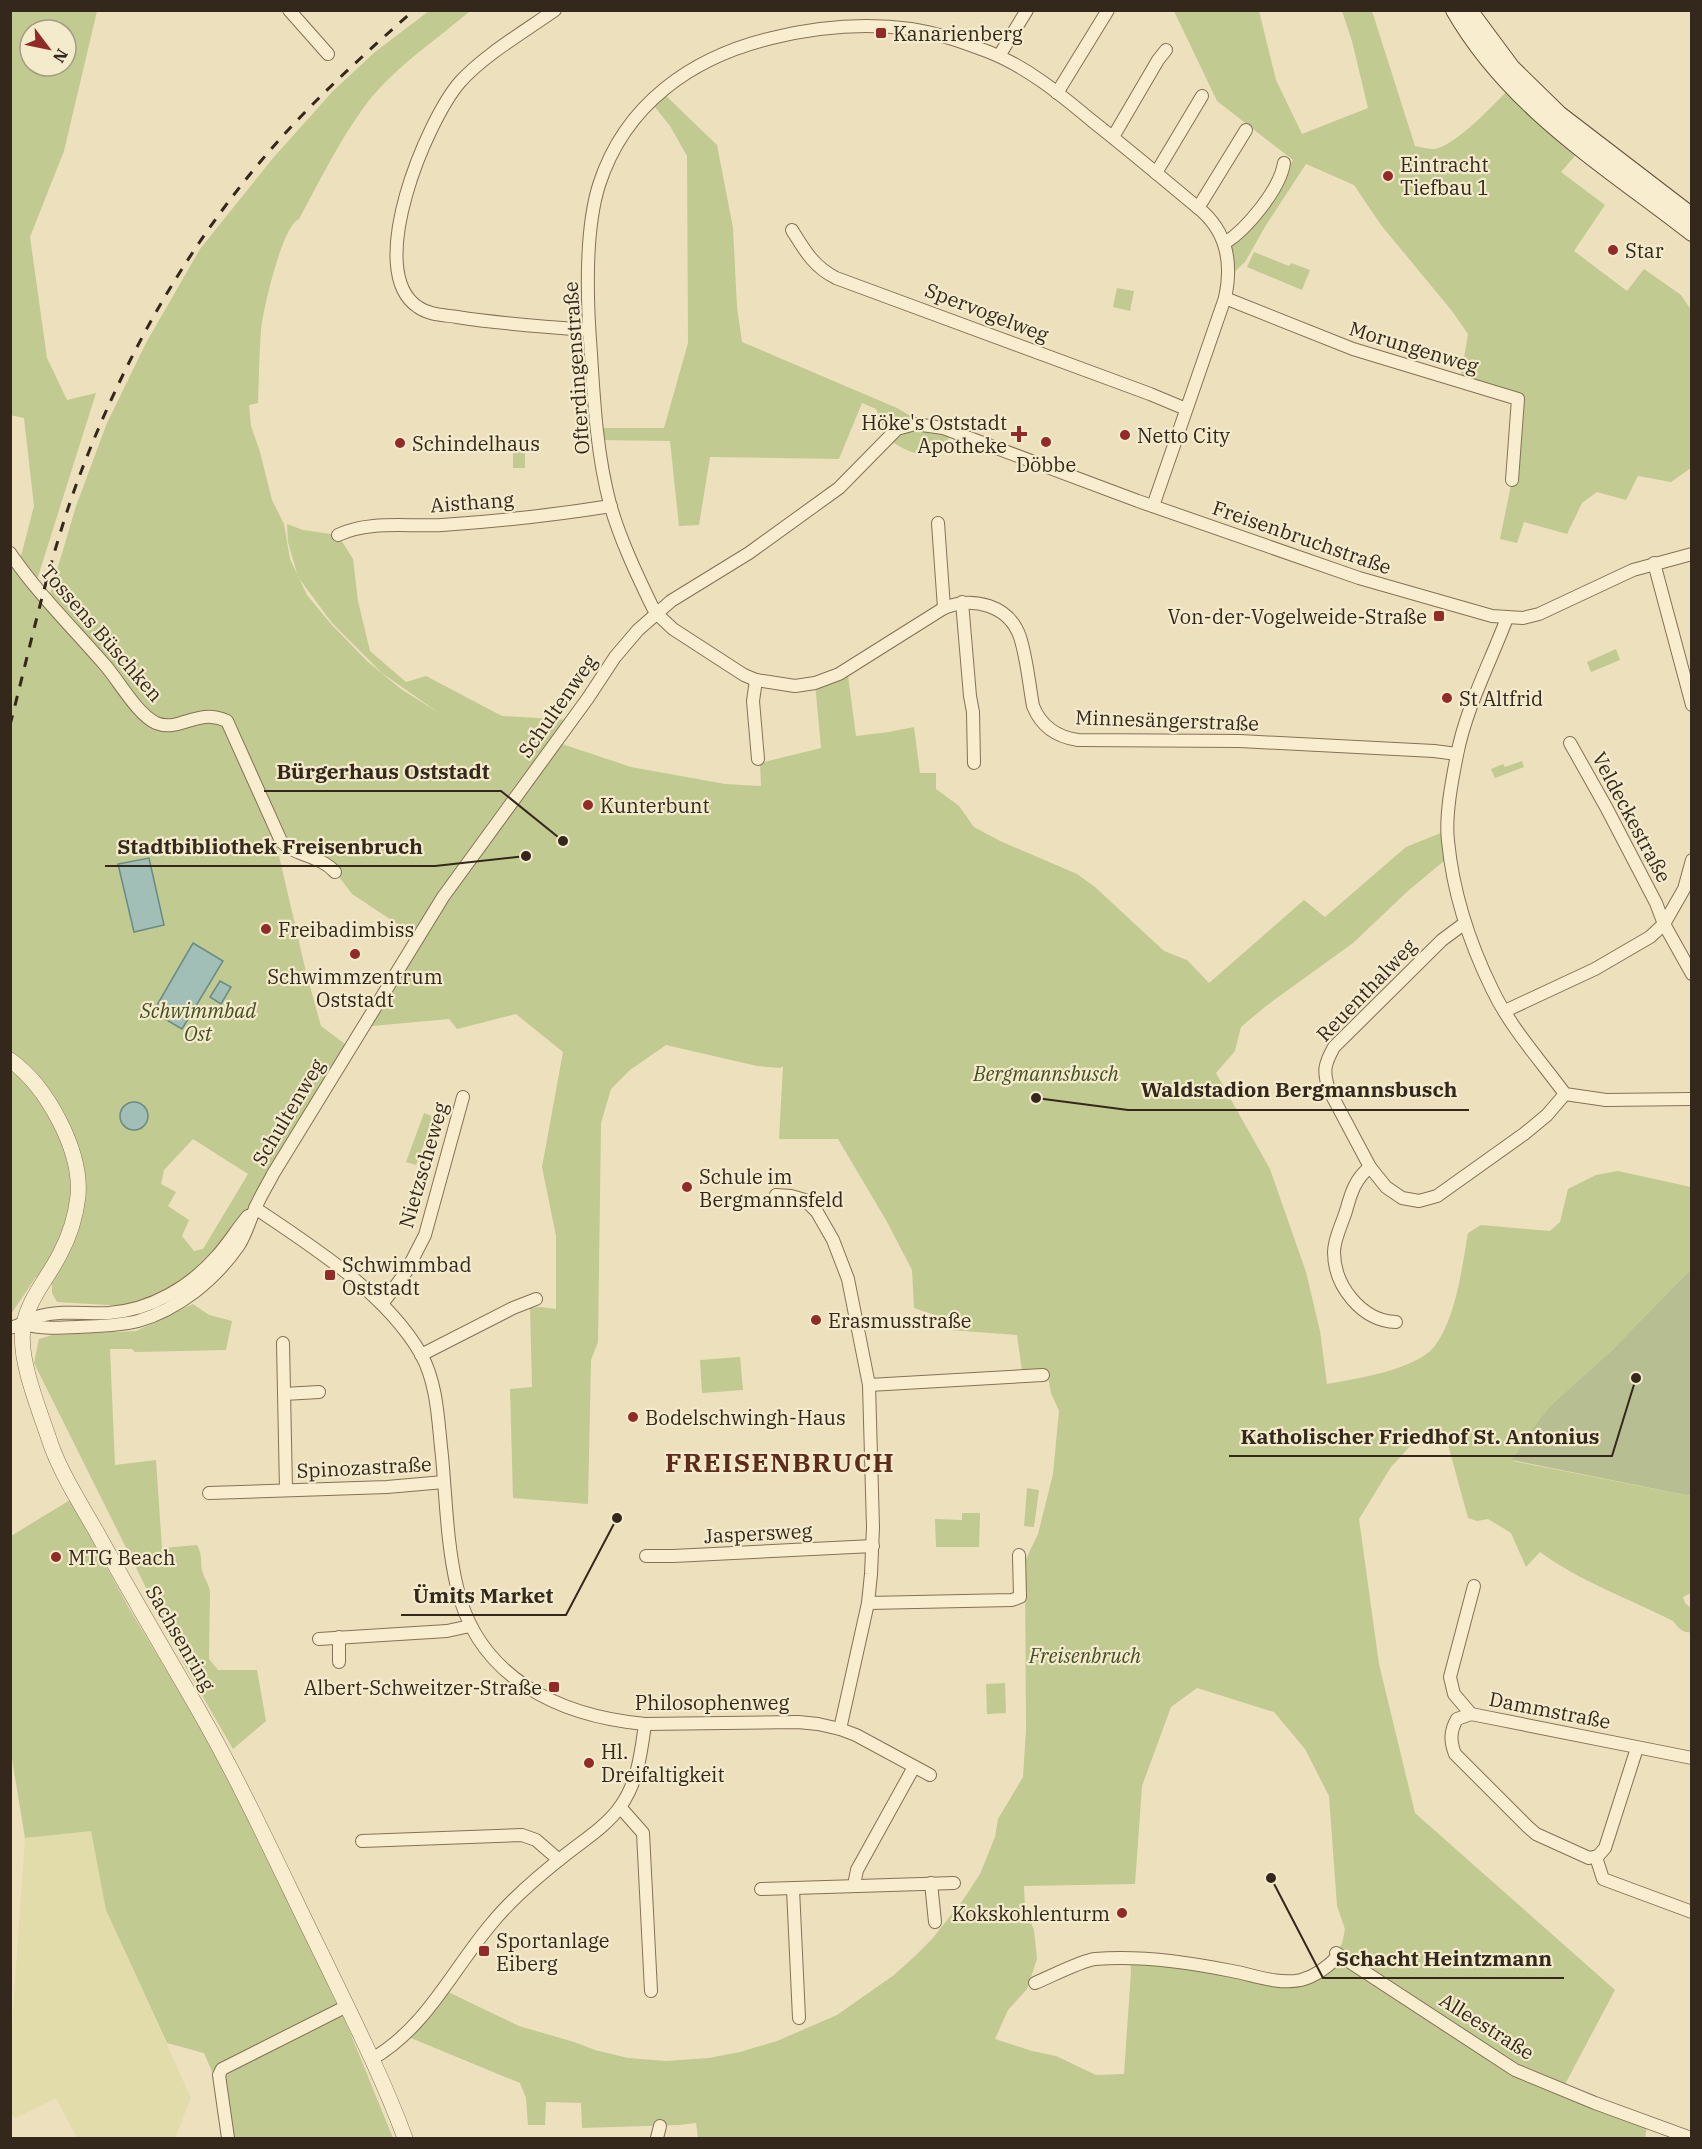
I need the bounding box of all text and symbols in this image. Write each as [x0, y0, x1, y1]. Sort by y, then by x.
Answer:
north arrow [18, 18, 78, 78]
place label: Kanarienberg [893, 20, 1023, 47]
marker: Kanarienberg [874, 26, 888, 40]
text: N [49, 45, 73, 67]
place label: Eintracht Tiefbau 1 [1400, 151, 1489, 201]
marker: Eintracht Tiefbau 1 [1381, 169, 1395, 183]
place label: Star [1625, 237, 1664, 264]
marker: Star [1606, 243, 1620, 257]
street label: Spervogelweg [921, 276, 1053, 348]
street label: Ofterdingenstraße [556, 281, 596, 455]
street label: Morungenweg [1346, 314, 1482, 380]
place label: Höke's Oststadt Apotheke [861, 409, 1007, 459]
place label: Netto City [1137, 422, 1230, 449]
marker: Höke's Oststadt Apotheke [1012, 427, 1026, 441]
marker: Netto City [1118, 428, 1132, 442]
place label: Schindelhaus [412, 430, 540, 457]
marker: Döbbe [1039, 435, 1053, 449]
marker: Schindelhaus [393, 436, 407, 450]
place label: Döbbe [1016, 451, 1076, 478]
street label: Aisthang [429, 486, 515, 518]
street label: Freisenbruchstraße [1209, 494, 1395, 580]
street label: Tossens Büschken [35, 559, 169, 708]
place label: Von-der-Vogelweide-Straße [1168, 603, 1427, 630]
marker: Von-der-Vogelweide-Straße [1432, 609, 1446, 623]
street label: Schultenweg [511, 649, 603, 763]
place label: St Altfrid [1459, 685, 1543, 712]
marker: St Altfrid [1440, 691, 1454, 705]
street label: Minnesängerstraße [1075, 703, 1259, 737]
street label: Veldeckestraße [1586, 747, 1678, 887]
callout: Bürgerhaus Oststadt [264, 752, 501, 791]
text: Bürgerhaus Oststadt [277, 757, 490, 785]
place label: Kunterbunt [600, 792, 710, 819]
marker: Kunterbunt [581, 798, 595, 812]
callout: Stadtbibliothek Freisenbruch [105, 827, 435, 866]
text: Stadtbibliothek Freisenbruch [117, 832, 423, 860]
place label: Freibadimbiss [278, 916, 414, 943]
marker: Freibadimbiss [259, 922, 273, 936]
street label: Reuenthalweg [1310, 933, 1422, 1047]
marker: Schwimmzentrum Oststadt [348, 947, 362, 961]
place label: Schwimmzentrum Oststadt [267, 963, 443, 1013]
park label: Schwimmbad Ost [139, 997, 257, 1047]
street label: Schultenweg [245, 1053, 331, 1171]
park label: Bergmannsbusch [972, 1060, 1119, 1087]
callout: Waldstadion Bergmannsbusch [1128, 1071, 1469, 1110]
text: Waldstadion Bergmannsbusch [1141, 1075, 1458, 1103]
street label: Nietzscheweg [392, 1099, 454, 1231]
place label: Schule im Bergmannsfeld [699, 1163, 844, 1213]
marker: Schule im Bergmannsfeld [680, 1180, 694, 1194]
place label: Schwimmbad Oststadt [342, 1251, 472, 1301]
marker: Schwimmbad Oststadt [323, 1268, 337, 1282]
place label: Erasmusstraße [828, 1307, 971, 1334]
marker: Erasmusstraße [809, 1313, 823, 1327]
place label: Bodelschwingh-Haus [645, 1404, 846, 1431]
marker: Bodelschwingh-Haus [626, 1410, 640, 1424]
callout: Katholischer Friedhof St. Antonius [1229, 1417, 1612, 1456]
text: Katholischer Friedhof St. Antonius [1241, 1422, 1599, 1450]
district label: FREISENBRUCH [665, 1445, 895, 1479]
street label: Spinozastraße [296, 1450, 432, 1484]
street label: Jaspersweg [703, 1517, 813, 1549]
place label: MTG Beach [68, 1544, 175, 1571]
marker: MTG Beach [49, 1550, 63, 1564]
callout: Ümits Market [401, 1576, 566, 1615]
street label: Sachsenring [140, 1580, 222, 1696]
text: Ümits Market [413, 1581, 553, 1609]
park label: Freisenbruch [1028, 1642, 1141, 1669]
place label: Albert-Schweitzer-Straße [304, 1674, 542, 1701]
marker: Albert-Schweitzer-Straße [547, 1680, 561, 1694]
street label: Dammstraße [1487, 1685, 1613, 1735]
street label: Philosophenweg [635, 1689, 789, 1716]
place label: Hl. Dreifaltigkeit [601, 1738, 724, 1788]
marker: Hl. Dreifaltigkeit [582, 1756, 596, 1770]
place label: Kokskohlenturm [952, 1900, 1110, 1927]
marker: Kokskohlenturm [1115, 1906, 1129, 1920]
place label: Sportanlage Eiberg [496, 1927, 610, 1977]
callout: Schacht Heintzmann [1323, 1939, 1564, 1978]
marker: Sportanlage Eiberg [477, 1944, 491, 1958]
text: Schacht Heintzmann [1336, 1944, 1552, 1972]
street label: Alleestraße [1434, 1986, 1540, 2066]

